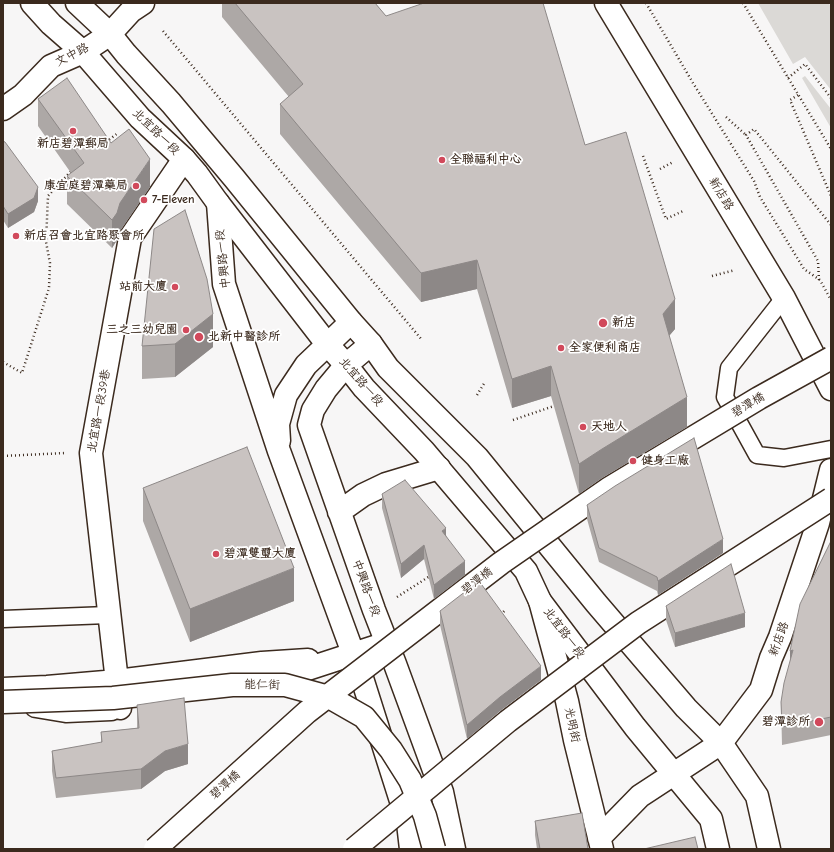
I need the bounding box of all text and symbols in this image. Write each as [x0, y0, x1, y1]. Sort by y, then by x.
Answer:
street label: 文中路 [53, 40, 91, 70]
street label: 北宜路一段 [129, 106, 183, 158]
marker: 新店碧潭郵局 [68, 126, 78, 136]
place label: 新店碧潭郵局 [37, 137, 109, 151]
place label: 全聯福利中心 [450, 153, 522, 167]
marker: 全聯福利中心 [437, 155, 447, 165]
street label: 新店路 [706, 175, 736, 213]
place label: 康宜庭碧潭藥局 [44, 179, 128, 193]
marker: 康宜庭碧潭藥局 [131, 181, 141, 191]
place label: 7-Eleven [152, 193, 194, 207]
marker: 7-Eleven [139, 195, 149, 205]
street label: 中興路一段 [213, 228, 233, 290]
place label: 新店召會北宜路聚會所 [24, 229, 144, 243]
marker: 新店召會北宜路聚會所 [11, 231, 21, 241]
place label: 站前大廈 [119, 280, 167, 294]
marker: 站前大廈 [170, 282, 180, 292]
place label: 新店 [612, 316, 636, 330]
marker: 新店 [597, 317, 609, 329]
place label: 三之三幼兒園 [106, 323, 178, 337]
marker: 三之三幼兒園 [181, 325, 191, 335]
place label: 北新中醫診所 [208, 330, 280, 344]
marker: 北新中醫診所 [193, 331, 205, 343]
place label: 全家便利商店 [569, 341, 641, 355]
marker: 全家便利商店 [556, 343, 566, 353]
street label: 北宜路一段 [336, 355, 386, 409]
street label: 北宜路一段39巷 [85, 368, 113, 454]
street label: 碧潭橋 [729, 390, 767, 420]
place label: 天地人 [591, 420, 627, 434]
marker: 天地人 [578, 422, 588, 432]
place label: 健身工廠 [641, 454, 689, 468]
marker: 健身工廠 [628, 456, 638, 466]
place label: 碧潭雙璽大廈 [224, 547, 296, 561]
marker: 碧潭雙璽大廈 [211, 549, 221, 559]
street label: 中興路一段 [349, 557, 383, 619]
street label: 碧潭橋 [458, 564, 496, 598]
street label: 北宜路一段 [540, 605, 588, 661]
street label: 新店路 [766, 620, 792, 658]
street label: 能仁街 [244, 677, 280, 693]
street label: 光明街 [561, 706, 583, 744]
place label: 碧潭診所 [762, 715, 810, 729]
marker: 碧潭診所 [813, 716, 825, 728]
street label: 碧潭橋 [207, 768, 243, 802]

